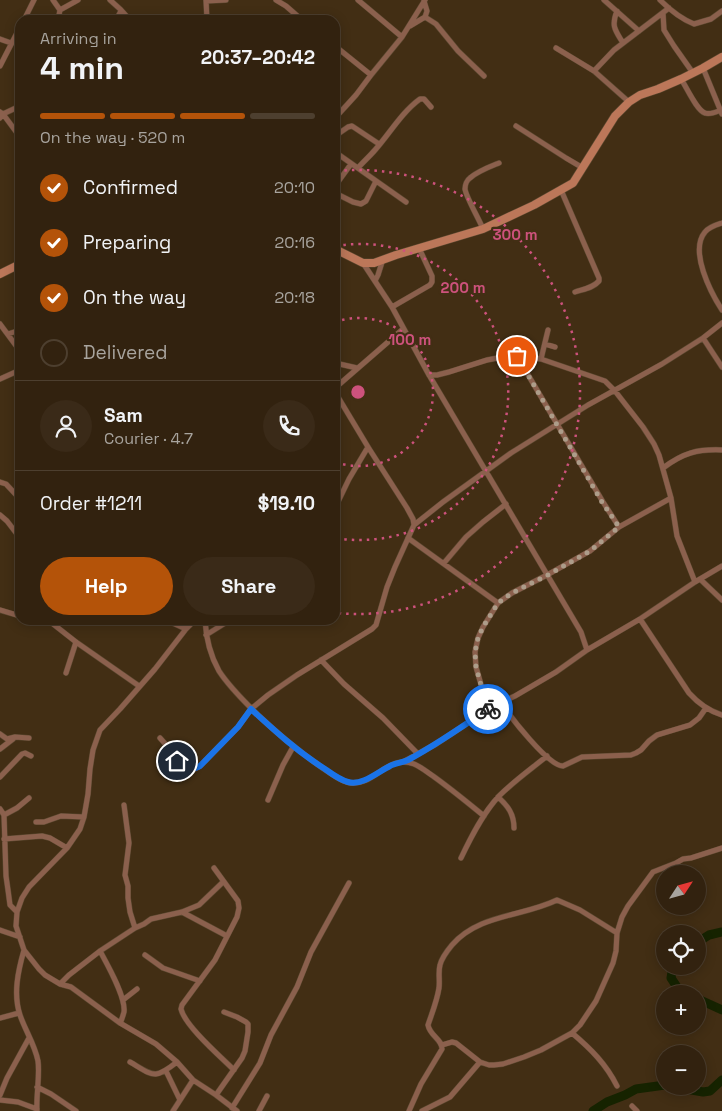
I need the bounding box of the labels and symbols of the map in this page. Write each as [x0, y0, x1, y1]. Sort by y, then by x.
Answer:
text: 300 m [492, 225, 538, 244]
text: 200 m [441, 278, 485, 297]
text: 100 m [389, 330, 431, 349]
pin [496, 335, 538, 377]
centre of rings [349, 383, 367, 401]
courier [463, 684, 513, 734]
pin [156, 740, 198, 782]
north arrow [656, 865, 706, 915]

